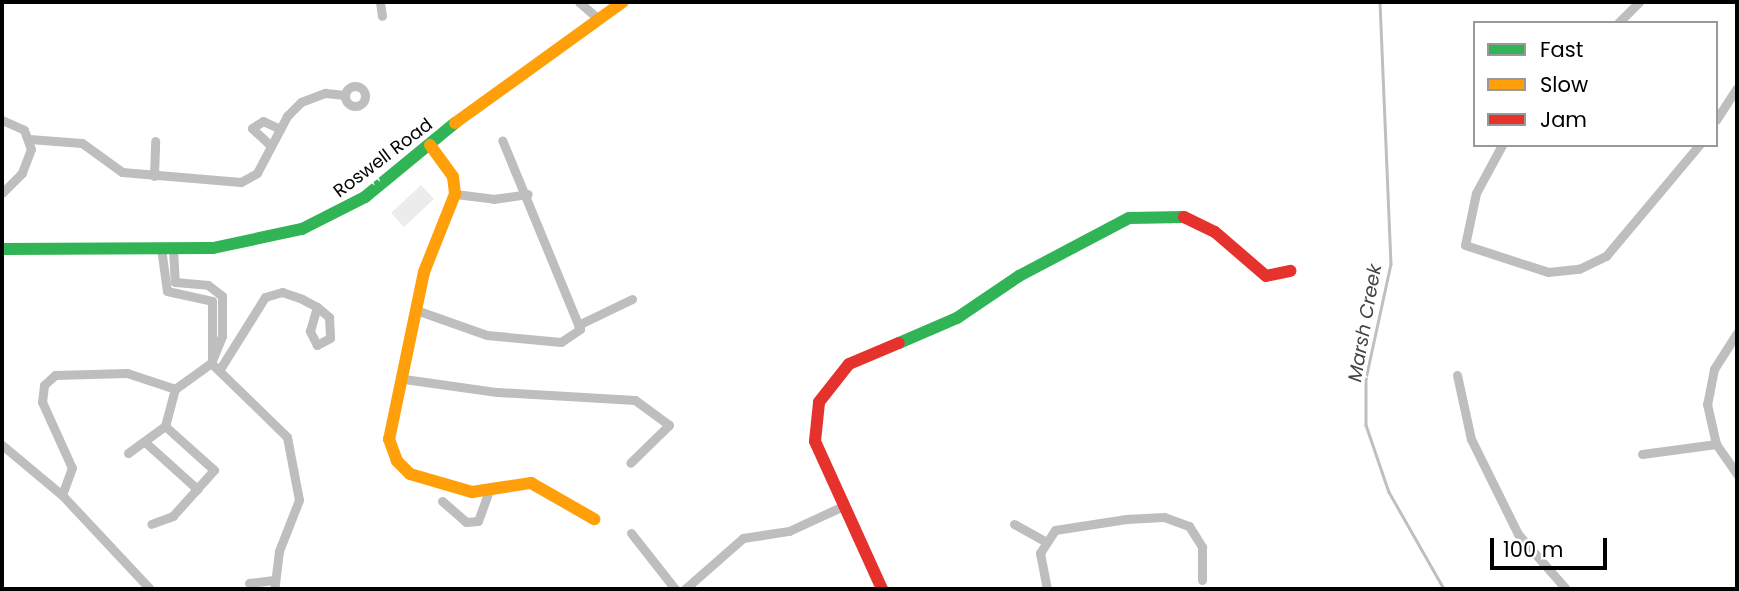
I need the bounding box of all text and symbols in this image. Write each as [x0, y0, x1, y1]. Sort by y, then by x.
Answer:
legend [1473, 21, 1718, 147]
text: Fast [1540, 35, 1583, 64]
text: Slow [1540, 70, 1588, 99]
text: Jam [1540, 105, 1587, 134]
street label: Roswell Road [329, 114, 437, 202]
water label: Marsh Creek [1343, 262, 1387, 384]
scale bar [1494, 524, 1611, 568]
text: 100 m [1503, 535, 1563, 564]

